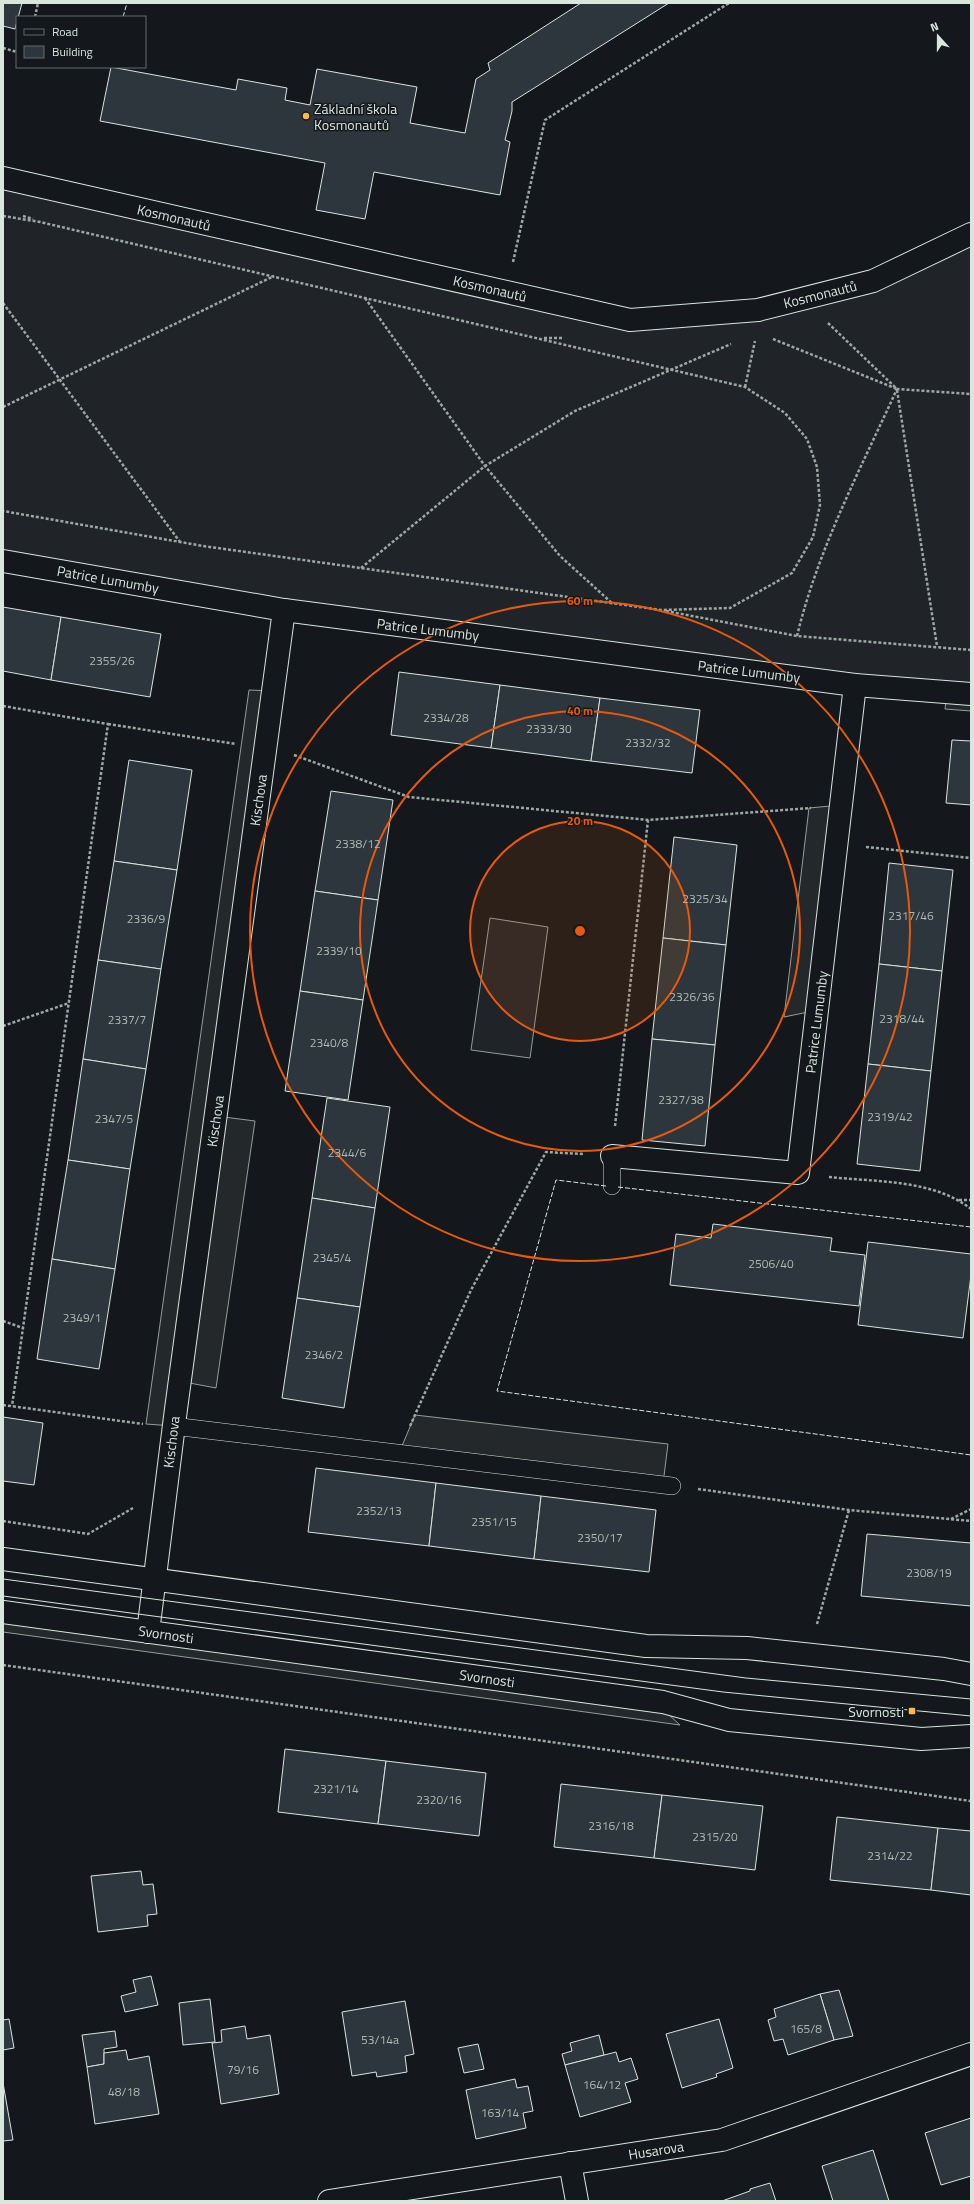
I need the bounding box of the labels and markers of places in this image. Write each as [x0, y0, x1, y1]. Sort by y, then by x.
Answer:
place label: Základní škola Kosmonautů [314, 98, 397, 135]
marker: Základní škola Kosmonautů [301, 111, 311, 121]
centre of rings [573, 924, 587, 938]
place label: Svornosti [848, 1701, 904, 1722]
marker: Svornosti [907, 1706, 917, 1716]

